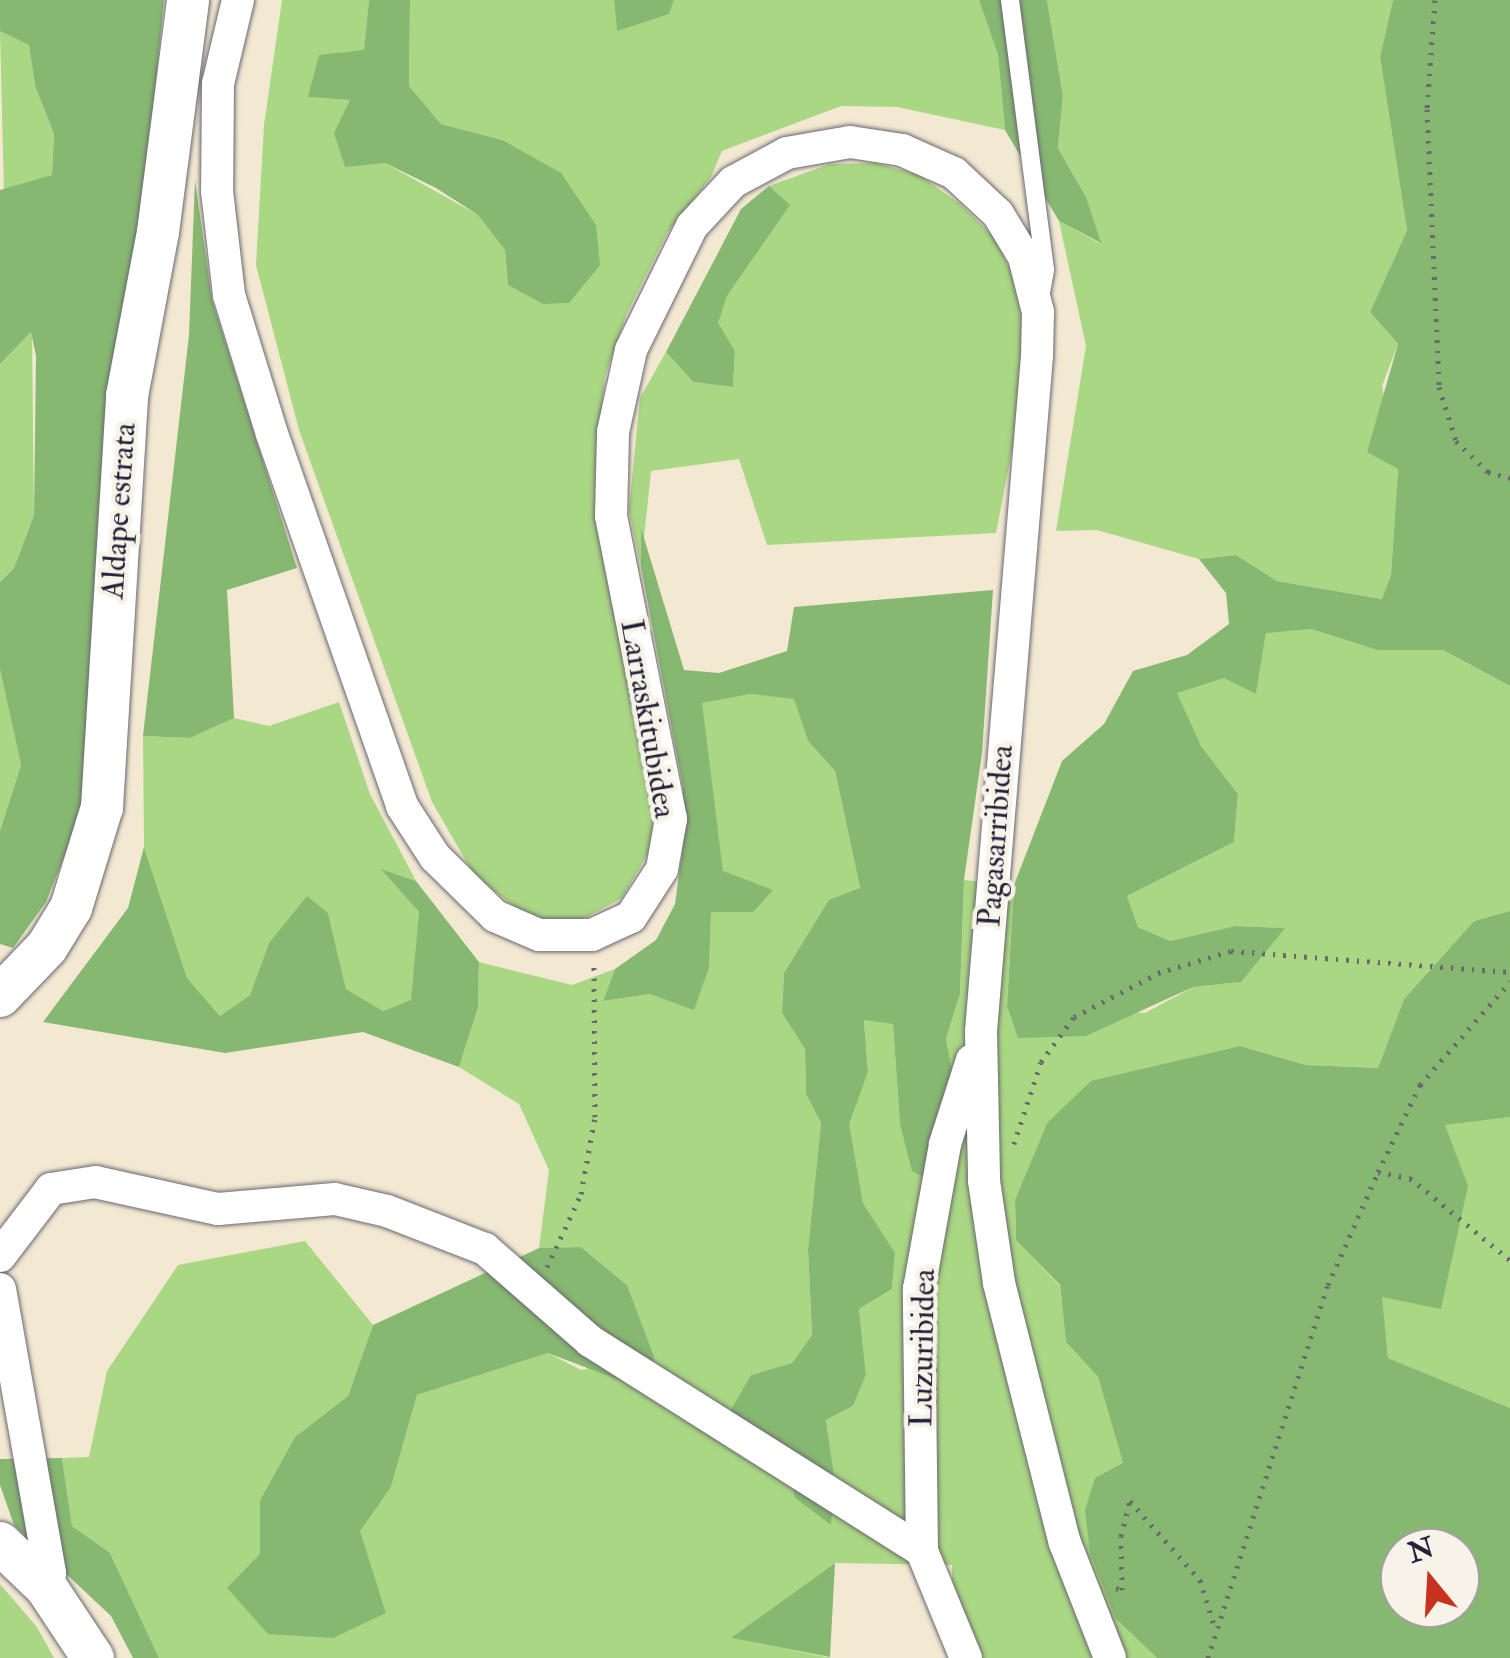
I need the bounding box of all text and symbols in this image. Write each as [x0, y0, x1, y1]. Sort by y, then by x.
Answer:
street label: Aldape estrata [94, 421, 144, 601]
street label: Larraskitubidea [612, 617, 684, 821]
street label: Pagasarribidea [970, 744, 1022, 928]
street label: Luzuribidea [902, 1269, 944, 1427]
north arrow [1380, 1528, 1480, 1628]
text: N [1404, 1530, 1439, 1571]

